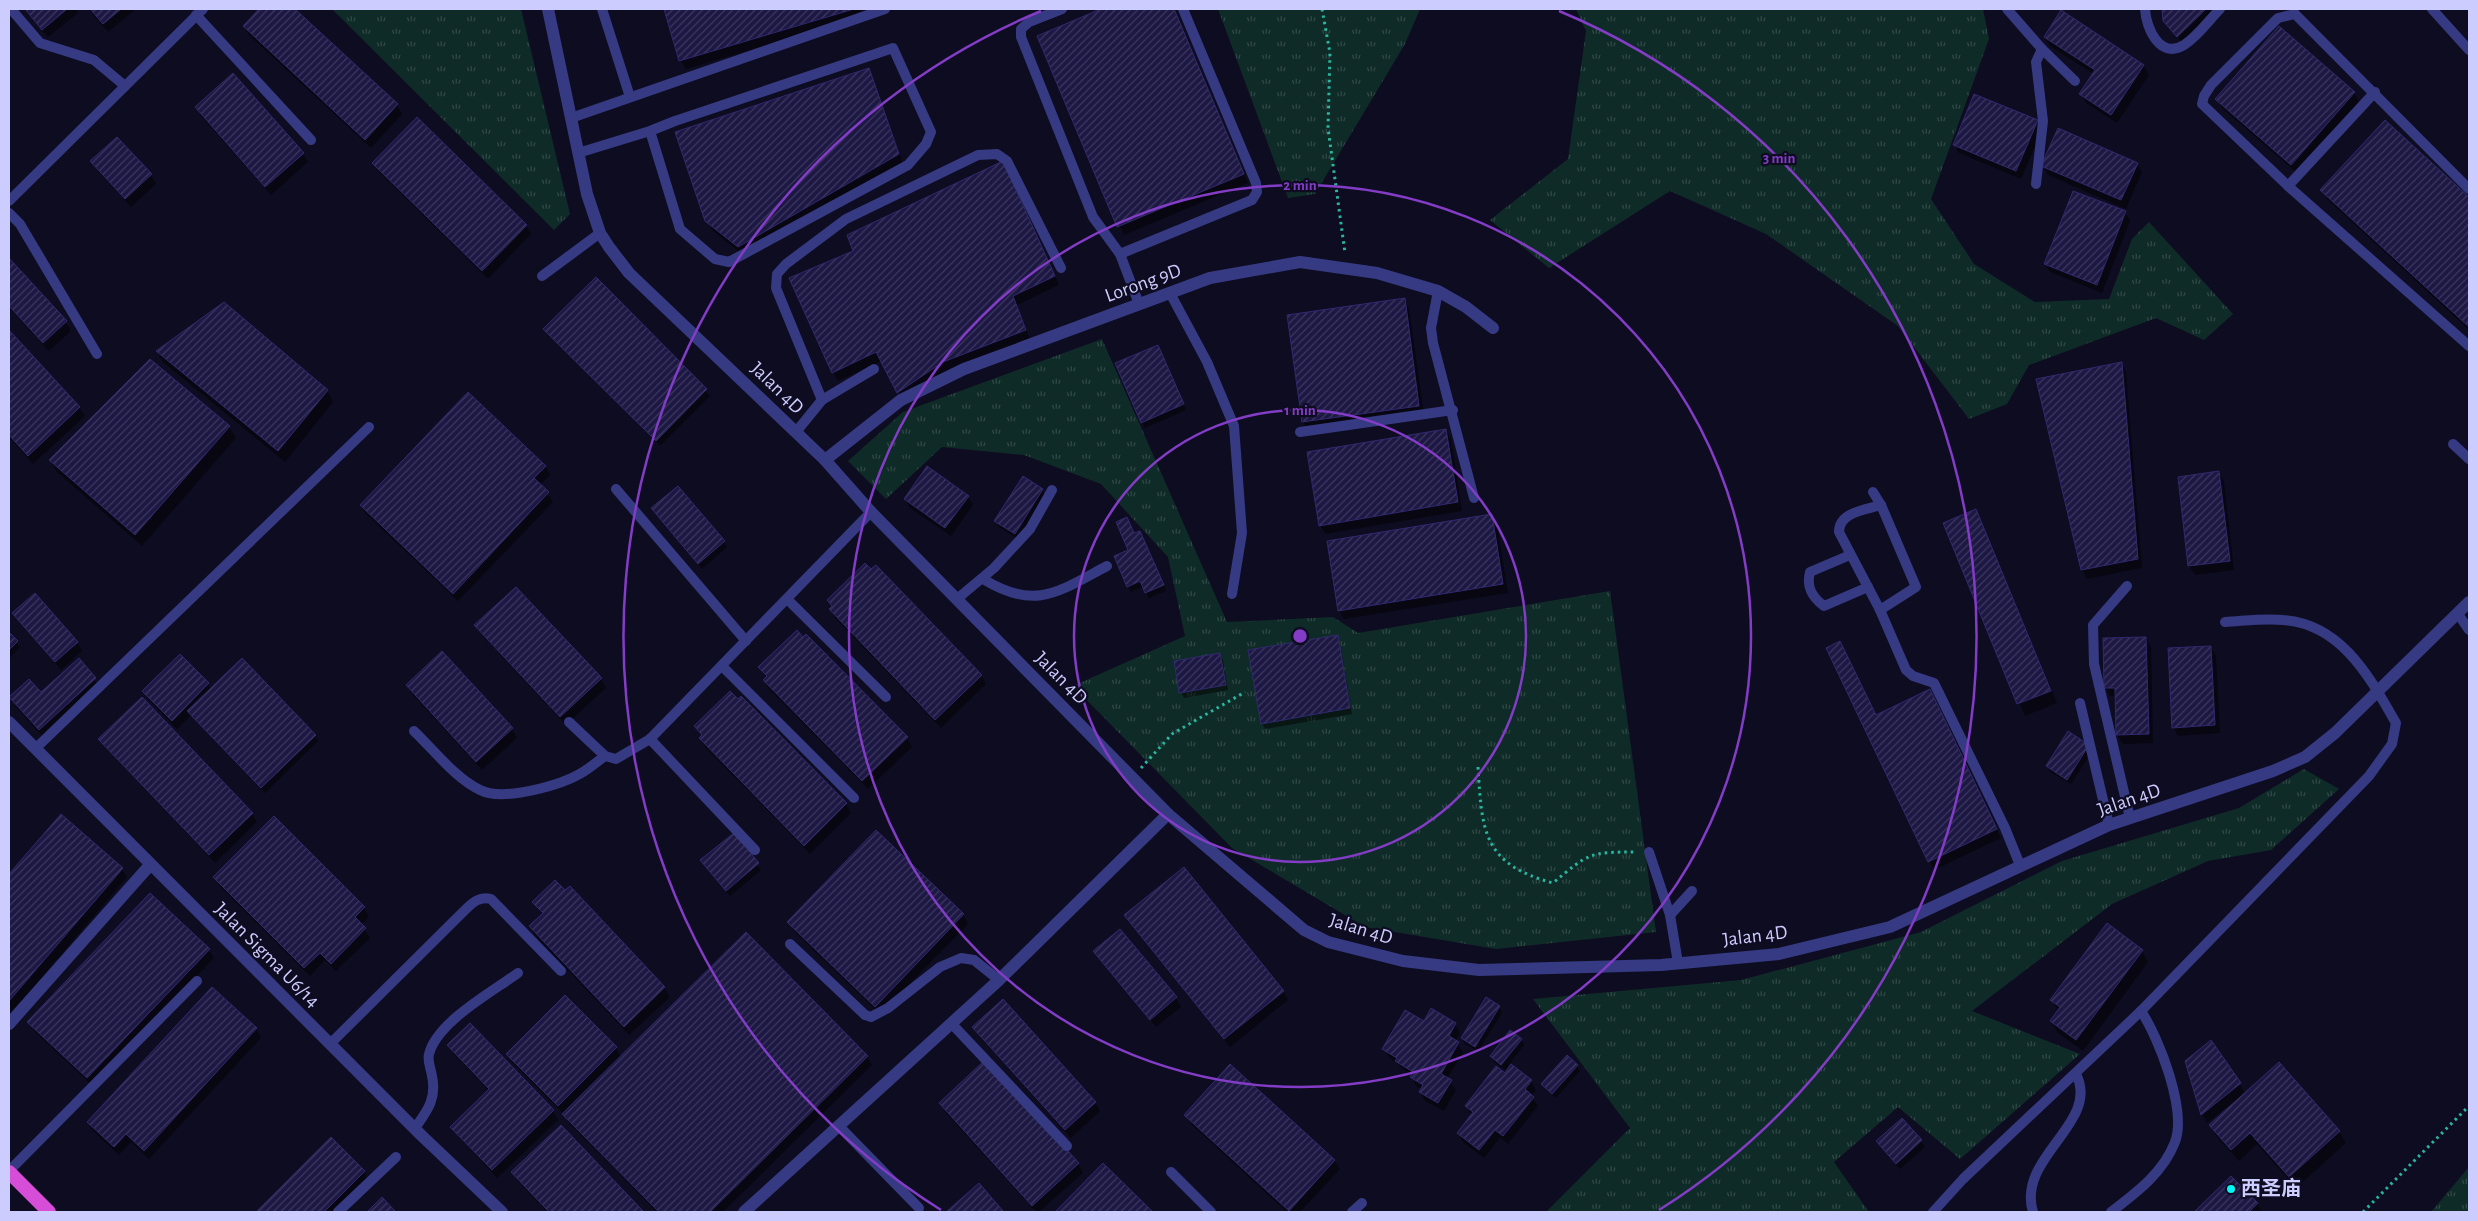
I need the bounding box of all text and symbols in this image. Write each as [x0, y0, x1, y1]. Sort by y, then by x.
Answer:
text: 3 min [1763, 151, 1795, 166]
text: 2 min [1283, 178, 1317, 193]
street label: Lorong 9D [1102, 260, 1184, 306]
street label: Jalan 4D [747, 358, 807, 418]
text: 1 min [1284, 403, 1316, 418]
centre of rings [1291, 627, 1309, 645]
street label: Jalan 4D [1031, 648, 1091, 708]
street label: Jalan 4D [2095, 780, 2163, 820]
street label: Jalan Sigma U6/14 [211, 899, 323, 1011]
street label: Jalan 4D [1327, 910, 1395, 948]
street label: Jalan 4D [1721, 922, 1789, 950]
place label: 西圣庙 [2241, 1177, 2301, 1199]
marker: 西圣庙 [2225, 1183, 2237, 1195]

